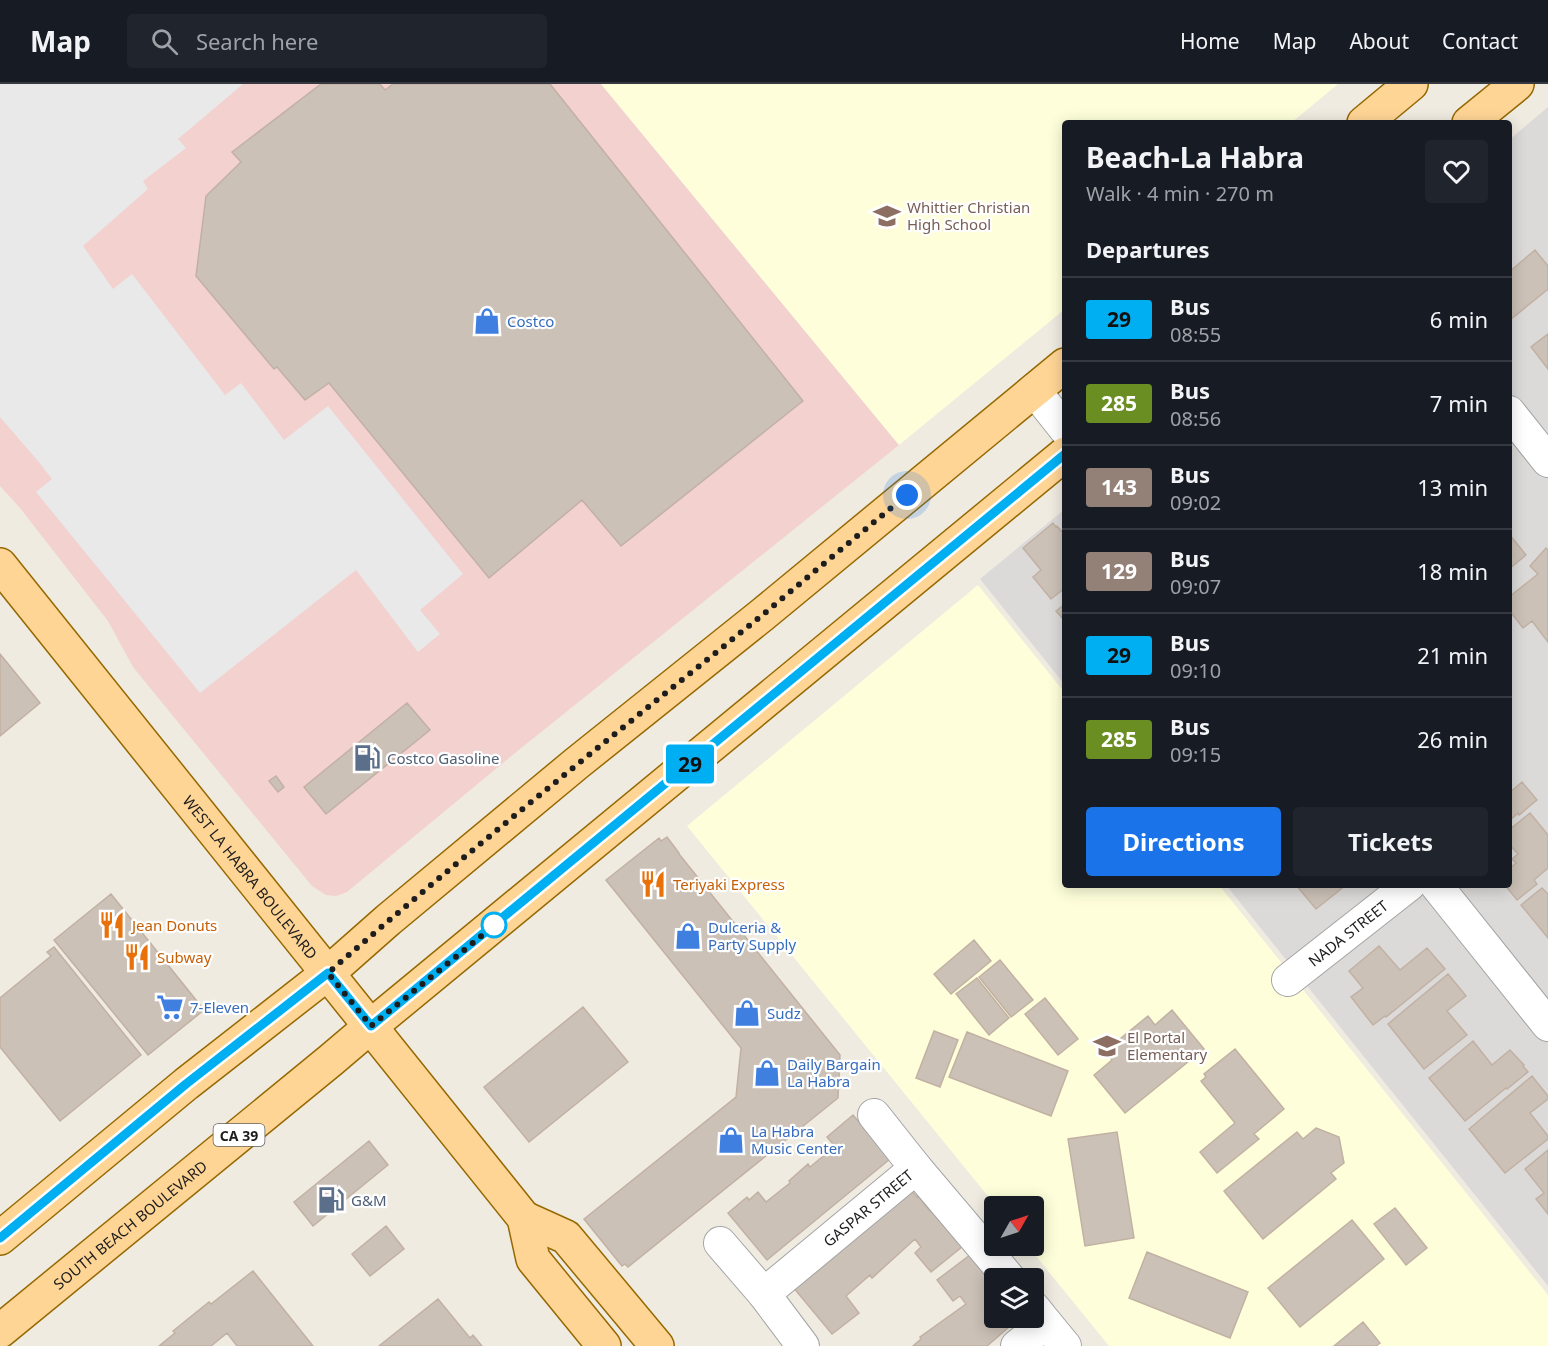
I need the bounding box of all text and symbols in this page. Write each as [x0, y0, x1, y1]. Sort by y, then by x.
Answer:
search box [127, 14, 547, 68]
text: Map [30, 22, 91, 60]
icon: search [148, 25, 181, 58]
text: Search here [196, 26, 318, 56]
text: Home [1180, 27, 1240, 55]
text: Map [1273, 27, 1316, 55]
text: About [1349, 27, 1409, 55]
text: Contact [1442, 27, 1518, 55]
text: Beach-La Habra [1086, 138, 1304, 176]
button: heart [1425, 140, 1488, 203]
text: Walk · 4 min · 270 m [1086, 180, 1274, 207]
place label: Whittier Christian High School [907, 197, 1030, 234]
school or university icon: Whittier Christian High School [872, 201, 902, 231]
text: Departures [1086, 234, 1210, 264]
text: Bus [1170, 291, 1210, 321]
text: 6 min [1430, 304, 1488, 334]
text: 29 [1107, 305, 1131, 333]
shop icon: Costco [472, 306, 502, 336]
place label: Costco [507, 311, 554, 331]
text: 08:55 [1170, 321, 1221, 348]
text: Bus [1170, 375, 1210, 405]
text: 7 min [1430, 388, 1488, 418]
text: 285 [1101, 389, 1137, 417]
text: 08:56 [1170, 405, 1221, 432]
text: Bus [1170, 459, 1210, 489]
text: 13 min [1417, 472, 1488, 502]
text: 143 [1101, 473, 1137, 501]
your location [892, 480, 922, 510]
text: 09:02 [1170, 489, 1221, 516]
text: Bus [1170, 543, 1210, 573]
text: 18 min [1417, 556, 1488, 586]
text: 129 [1101, 557, 1137, 585]
text: 09:07 [1170, 573, 1221, 600]
text: Bus [1170, 627, 1210, 657]
text: 21 min [1417, 640, 1488, 670]
text: 29 [1107, 641, 1131, 669]
text: 09:10 [1170, 657, 1221, 684]
text: Bus [1170, 711, 1210, 741]
text: 26 min [1417, 724, 1488, 754]
text: 285 [1101, 725, 1137, 753]
text: 09:15 [1170, 741, 1221, 768]
fuel station icon: Costco Gasoline [352, 743, 382, 773]
line badge: 29 [663, 744, 717, 784]
place label: Costco Gasoline [387, 748, 499, 768]
text: 29 [678, 750, 702, 778]
street label: WEST LA HABRA BOULEVARD [179, 791, 322, 963]
button: Directions [1086, 807, 1281, 876]
button: Tickets [1293, 807, 1488, 876]
restaurant icon: Teriyaki Express [638, 869, 668, 899]
place label: Teriyaki Express [673, 874, 785, 894]
street label: NADA STREET [1304, 895, 1392, 971]
restaurant icon: Jean Donuts [97, 910, 127, 940]
unlabelled marker [481, 912, 507, 938]
place label: Jean Donuts [130, 915, 217, 935]
place label: Dulceria & Party Supply [708, 917, 796, 954]
shop icon: Dulceria & Party Supply [673, 921, 703, 951]
restaurant icon: Subway [122, 942, 152, 972]
place label: Subway [157, 947, 212, 967]
supermarket icon: 7-Eleven [155, 992, 185, 1022]
place label: 7-Eleven [190, 997, 249, 1017]
shop icon: Sudz [732, 998, 762, 1028]
place label: Sudz [767, 1003, 801, 1023]
place label: El Portal Elementary [1127, 1027, 1207, 1064]
school or university icon: El Portal Elementary [1092, 1031, 1122, 1061]
place label: Daily Bargain La Habra [787, 1054, 881, 1091]
shop icon: Daily Bargain La Habra [752, 1058, 782, 1088]
place label: La Habra Music Center [751, 1121, 843, 1158]
road number: CA 39 [214, 1124, 264, 1146]
shop icon: La Habra Music Center [716, 1125, 746, 1155]
street label: SOUTH BEACH BOULEVARD [49, 1156, 211, 1294]
street label: GASPAR STREET [819, 1164, 918, 1251]
fuel station icon: G&M [316, 1185, 346, 1215]
place label: G&M [351, 1190, 387, 1210]
north arrow [984, 1196, 1044, 1256]
map controls [984, 1196, 1044, 1328]
button: layers [984, 1268, 1044, 1328]

